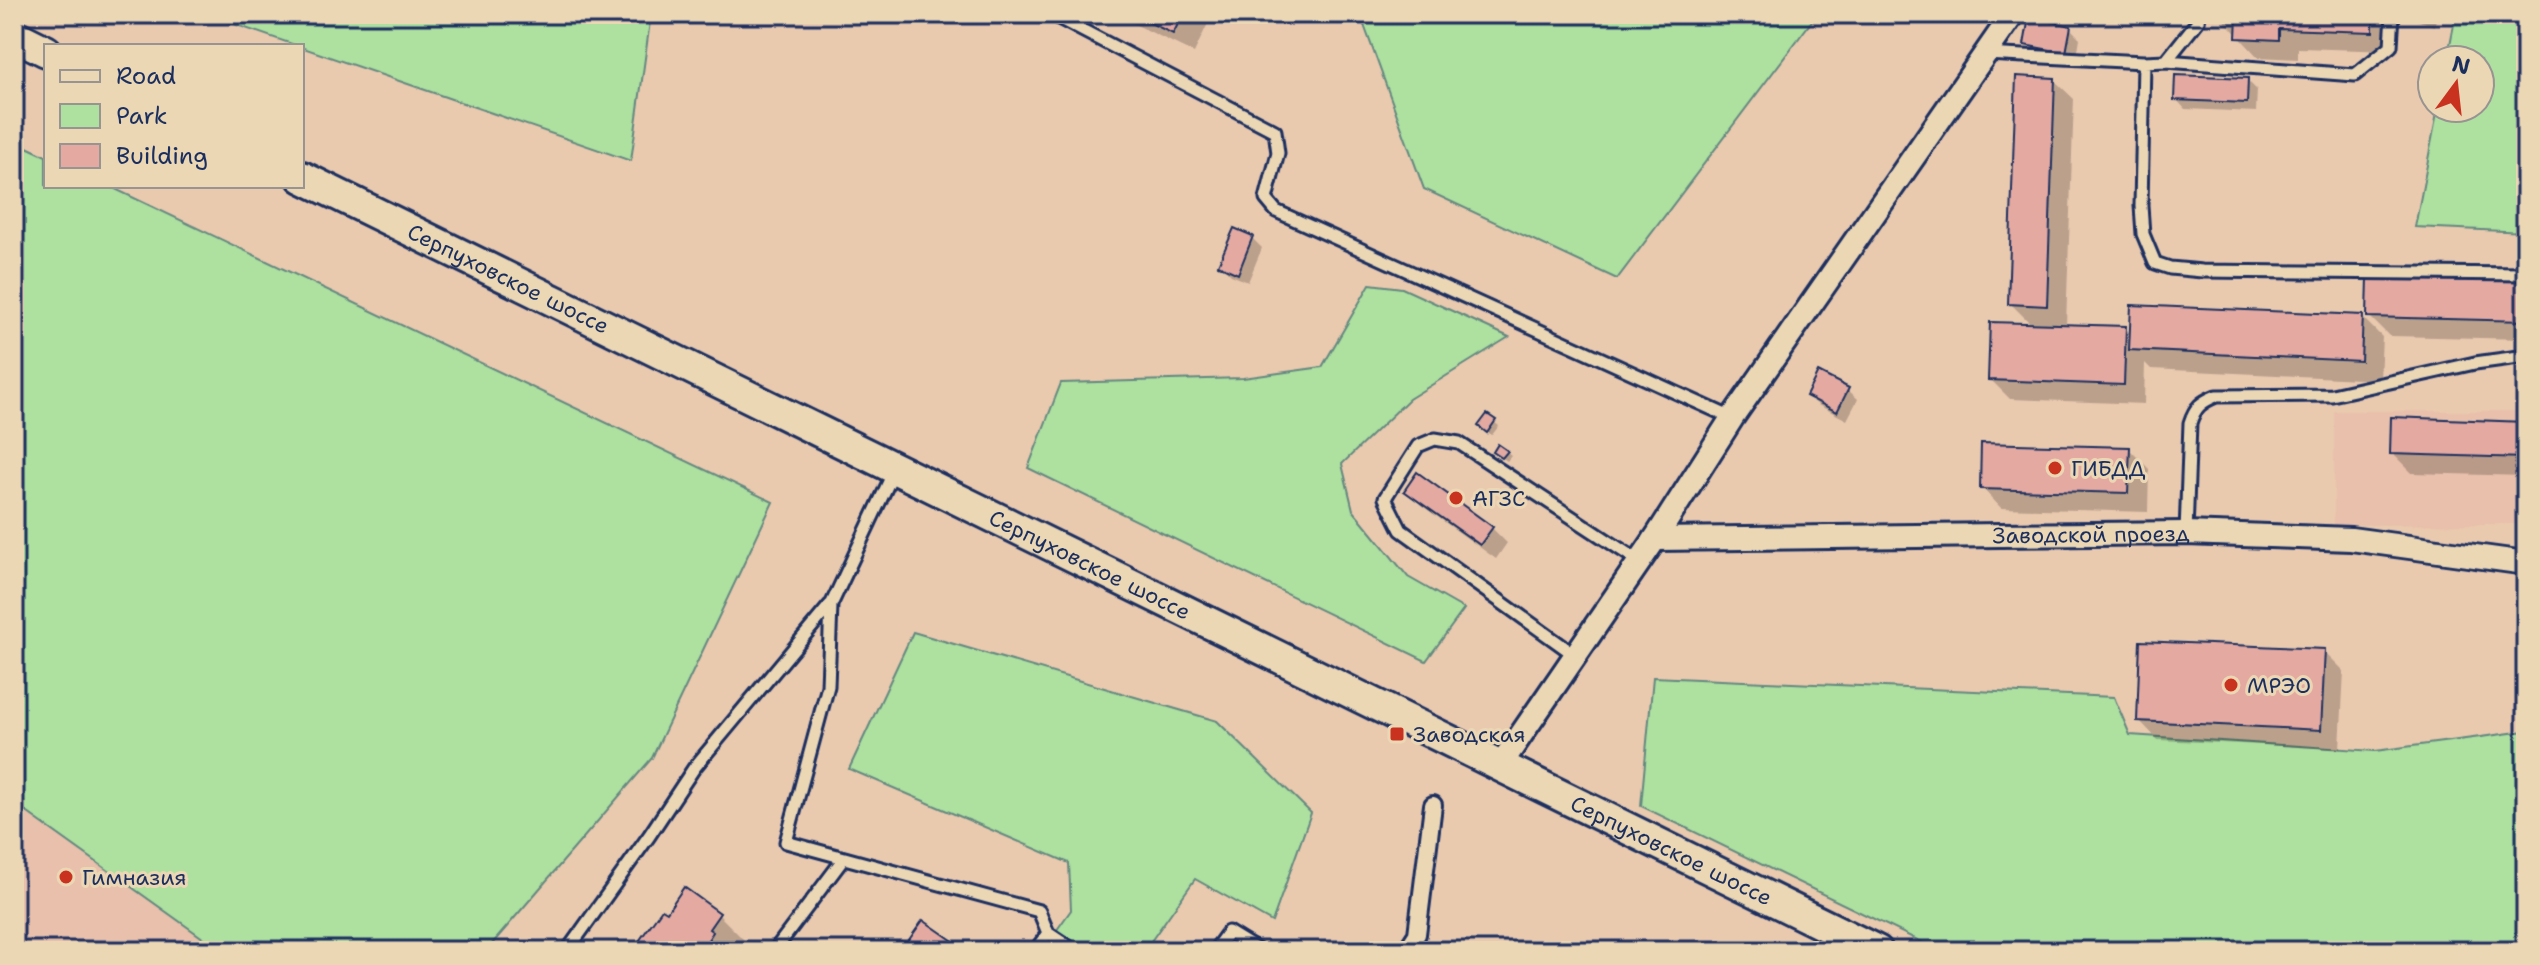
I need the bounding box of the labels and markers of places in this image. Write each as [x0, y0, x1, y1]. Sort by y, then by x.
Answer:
place label: ГИБДД [2071, 454, 2146, 483]
marker: ГИБДД [2046, 459, 2064, 477]
place label: АГЗС [1472, 484, 1526, 513]
marker: АГЗС [1447, 489, 1465, 507]
place label: МРЭО [2247, 671, 2311, 700]
marker: МРЭО [2222, 676, 2240, 694]
place label: Заводская [1413, 720, 1526, 749]
marker: Заводская [1388, 725, 1406, 743]
place label: Гимназия [82, 863, 187, 892]
marker: Гимназия [57, 868, 75, 886]

